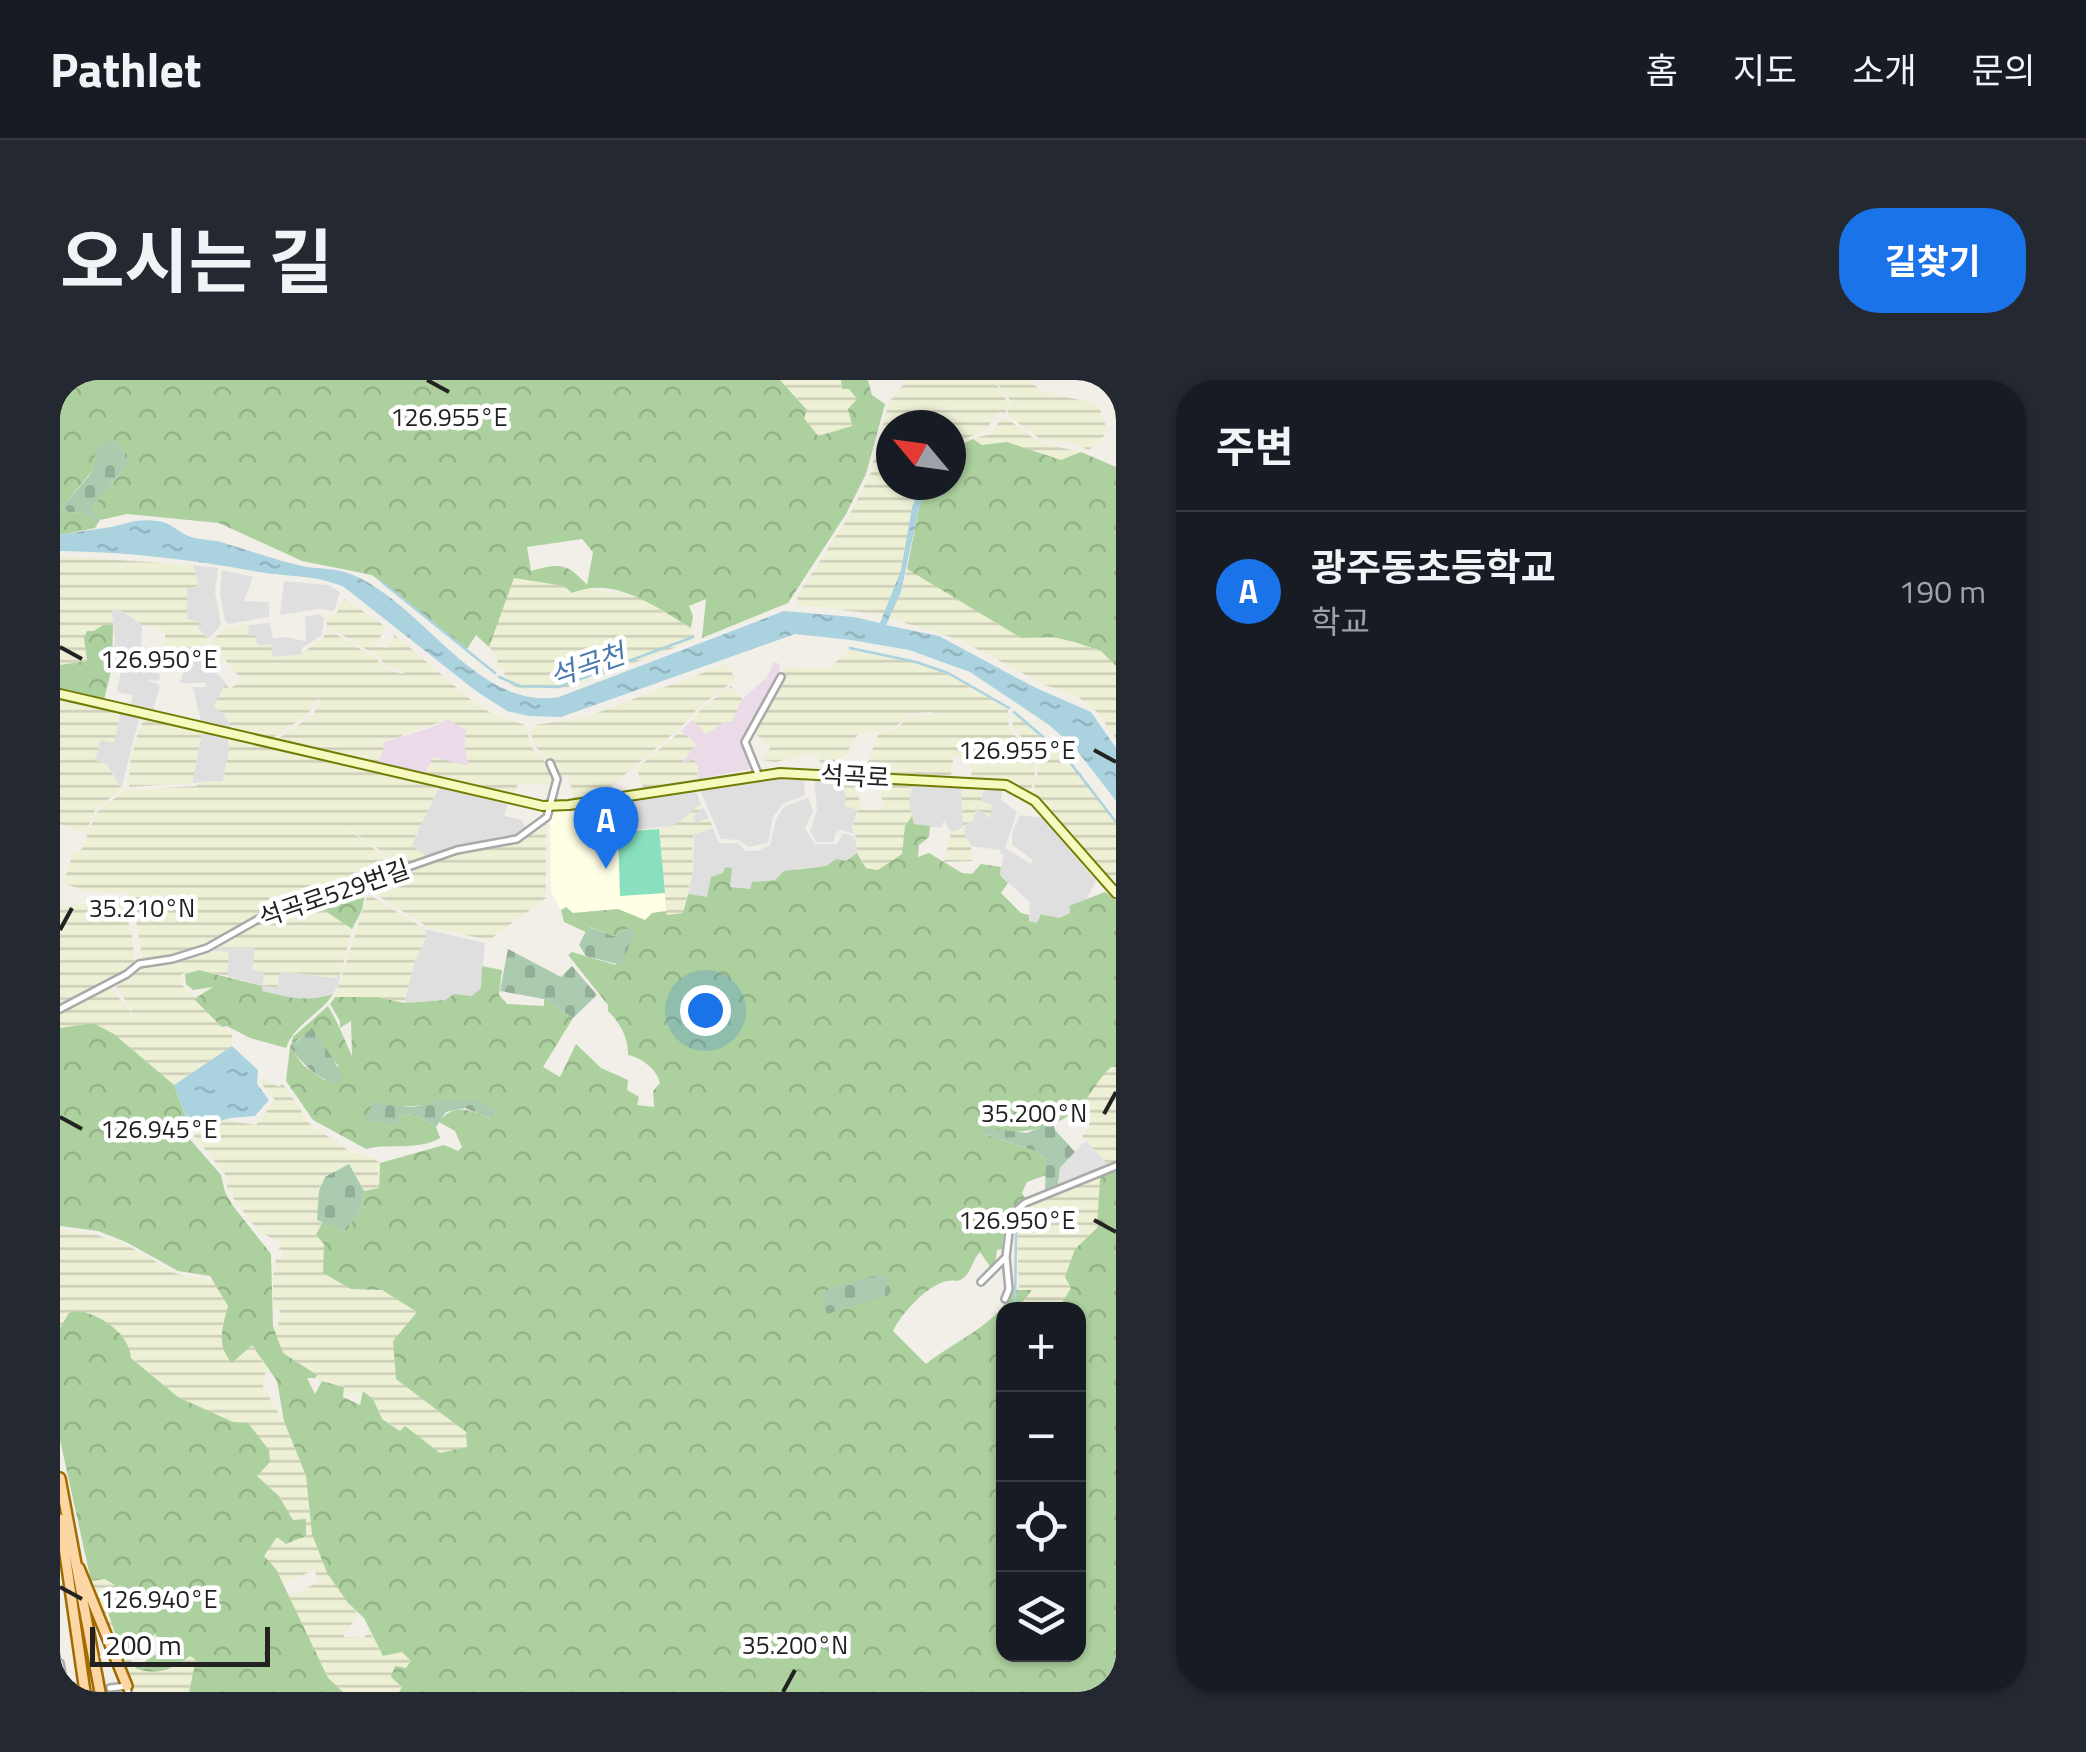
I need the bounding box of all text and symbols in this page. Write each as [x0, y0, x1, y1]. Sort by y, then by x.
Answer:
text: Pathlet [50, 33, 202, 106]
text: 홈 [1646, 43, 1678, 97]
text: 지도 [1733, 43, 1797, 97]
text: 소개 [1852, 43, 1917, 97]
text: 문의 [1972, 43, 2036, 97]
text: 오시는 길 [60, 208, 333, 314]
button: 길찾기 [1839, 208, 2026, 313]
text: 126.955°E [390, 398, 508, 436]
north arrow [876, 410, 966, 500]
text: 주변 [1216, 414, 1293, 478]
text: 광주동초등학교 [1311, 538, 1556, 596]
text: A [1239, 567, 1258, 615]
text: 190 m [1898, 567, 1986, 615]
text: 학교 [1311, 597, 1370, 645]
water label: 석곡천 [543, 631, 633, 697]
text: 126.950°E [100, 640, 218, 678]
text: 126.955°E [958, 731, 1076, 769]
street label: 석곡로 [820, 755, 890, 797]
pin: A [574, 786, 638, 869]
street label: 석곡로529번길 [254, 849, 414, 937]
text: 35.210°N [89, 889, 195, 927]
your location [680, 985, 731, 1036]
text: 35.200°N [981, 1094, 1087, 1132]
text: 126.945°E [100, 1110, 218, 1148]
text: 126.950°E [958, 1201, 1076, 1239]
map controls [996, 1302, 1086, 1662]
button: + [996, 1302, 1086, 1392]
button: − [996, 1392, 1086, 1482]
button: locate [996, 1482, 1086, 1572]
button: layers [996, 1572, 1086, 1662]
text: 126.940°E [100, 1580, 218, 1618]
scale bar [90, 1622, 270, 1666]
text: 200 m [105, 1623, 182, 1666]
text: 35.200°N [742, 1626, 848, 1664]

